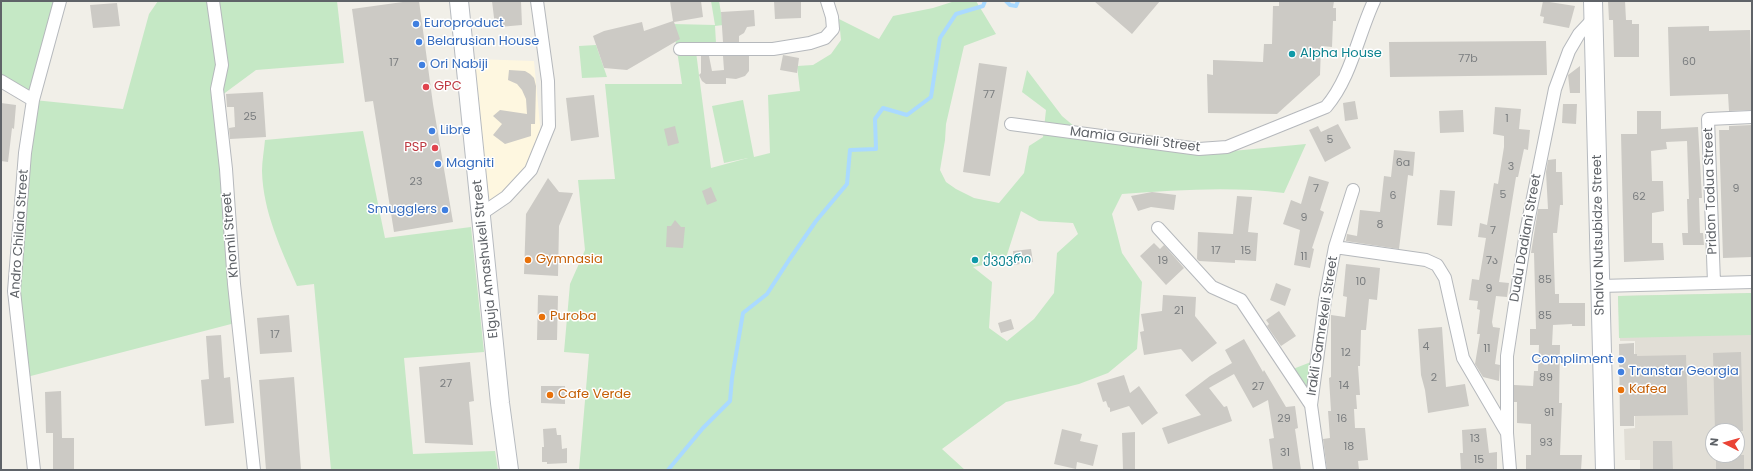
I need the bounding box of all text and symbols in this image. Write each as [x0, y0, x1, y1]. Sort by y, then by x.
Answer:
place label: Europroduct [424, 16, 504, 32]
marker: Europroduct [411, 19, 421, 29]
place label: Belarusian House [427, 34, 539, 50]
marker: Belarusian House [414, 37, 424, 47]
place label: Alpha House [1300, 46, 1382, 62]
marker: Alpha House [1287, 49, 1297, 59]
house number: 77b [1458, 52, 1478, 66]
house number: 60 [1682, 55, 1696, 69]
house number: 17 [389, 56, 399, 70]
place label: Ori Nabiji [430, 57, 488, 73]
marker: Ori Nabiji [417, 60, 427, 70]
place label: GPC [434, 79, 462, 95]
marker: GPC [421, 82, 431, 92]
house number: 77 [983, 88, 995, 102]
house number: 25 [243, 110, 257, 124]
house number: 1 [1505, 112, 1509, 126]
place label: Libre [440, 123, 471, 139]
street label: Mamia Gurieli Street [1069, 124, 1201, 156]
marker: Libre [427, 126, 437, 136]
street label: Pridon Todua Street [1701, 127, 1721, 255]
house number: 5 [1327, 133, 1333, 147]
place label: PSP [404, 140, 427, 156]
marker: PSP [430, 143, 440, 153]
street label: Shalva Nutsubidze Street [1590, 154, 1608, 316]
place label: Magniti [446, 156, 494, 172]
house number: 6a [1396, 156, 1410, 170]
marker: Magniti [433, 159, 443, 169]
house number: 3 [1508, 160, 1514, 174]
street label: Andro Chilaia Street [8, 169, 32, 299]
street label: Dudu Dadiani Street [1507, 173, 1545, 303]
house number: 23 [410, 175, 422, 189]
street label: Elguja Amashukeli Street [470, 179, 502, 339]
house number: 7 [1313, 182, 1319, 196]
house number: 9 [1733, 182, 1739, 196]
house number: 5 [1500, 188, 1506, 202]
house number: 6 [1390, 189, 1396, 203]
house number: 62 [1632, 190, 1646, 204]
street label: Khomli Street [219, 192, 243, 278]
place label: Smugglers [367, 202, 437, 218]
marker: Smugglers [440, 205, 450, 215]
house number: 9 [1301, 211, 1307, 225]
house number: 8 [1377, 218, 1383, 232]
house number: 7 [1490, 224, 1496, 238]
house number: 17 [1211, 244, 1221, 258]
house number: 15 [1241, 244, 1251, 258]
house number: 11 [1300, 250, 1308, 264]
place label: Gymnasia [536, 252, 603, 268]
place label: ქვევრი [983, 252, 1031, 268]
house number: 19 [1158, 254, 1168, 268]
house number: 7ა [1486, 254, 1498, 268]
marker: Gymnasia [523, 255, 533, 265]
marker: ქვევრი [970, 255, 980, 265]
street label: Irakli Gamrekeli Street [1304, 255, 1342, 397]
house number: 85 [1538, 273, 1552, 287]
house number: 10 [1356, 275, 1366, 289]
house number: 9 [1486, 282, 1492, 296]
house number: 21 [1174, 304, 1184, 318]
place label: Puroba [550, 309, 597, 325]
house number: 85 [1538, 309, 1552, 323]
marker: Puroba [537, 312, 547, 322]
house number: 17 [270, 328, 280, 342]
house number: 4 [1423, 340, 1429, 354]
house number: 11 [1483, 342, 1491, 356]
house number: 12 [1341, 346, 1351, 360]
place label: Compliment [1532, 352, 1613, 368]
marker: Compliment [1616, 355, 1626, 365]
place label: Transtar Georgia [1629, 364, 1739, 380]
marker: Transtar Georgia [1616, 367, 1626, 377]
house number: 2 [1431, 371, 1437, 385]
house number: 89 [1539, 371, 1553, 385]
house number: 27 [440, 377, 452, 391]
house number: 14 [1339, 379, 1349, 393]
house number: 27 [1252, 380, 1264, 394]
place label: Kafea [1629, 382, 1667, 398]
marker: Kafea [1616, 385, 1626, 395]
place label: Cafe Verde [558, 387, 631, 403]
marker: Cafe Verde [545, 390, 555, 400]
house number: 91 [1544, 406, 1554, 420]
house number: 29 [1277, 412, 1291, 426]
house number: 16 [1337, 412, 1347, 426]
north arrow [1705, 423, 1745, 463]
house number: 13 [1470, 432, 1480, 446]
house number: 93 [1539, 436, 1553, 450]
text: N [1706, 437, 1722, 447]
house number: 18 [1344, 440, 1354, 454]
house number: 31 [1280, 446, 1290, 460]
house number: 15 [1474, 453, 1484, 467]

